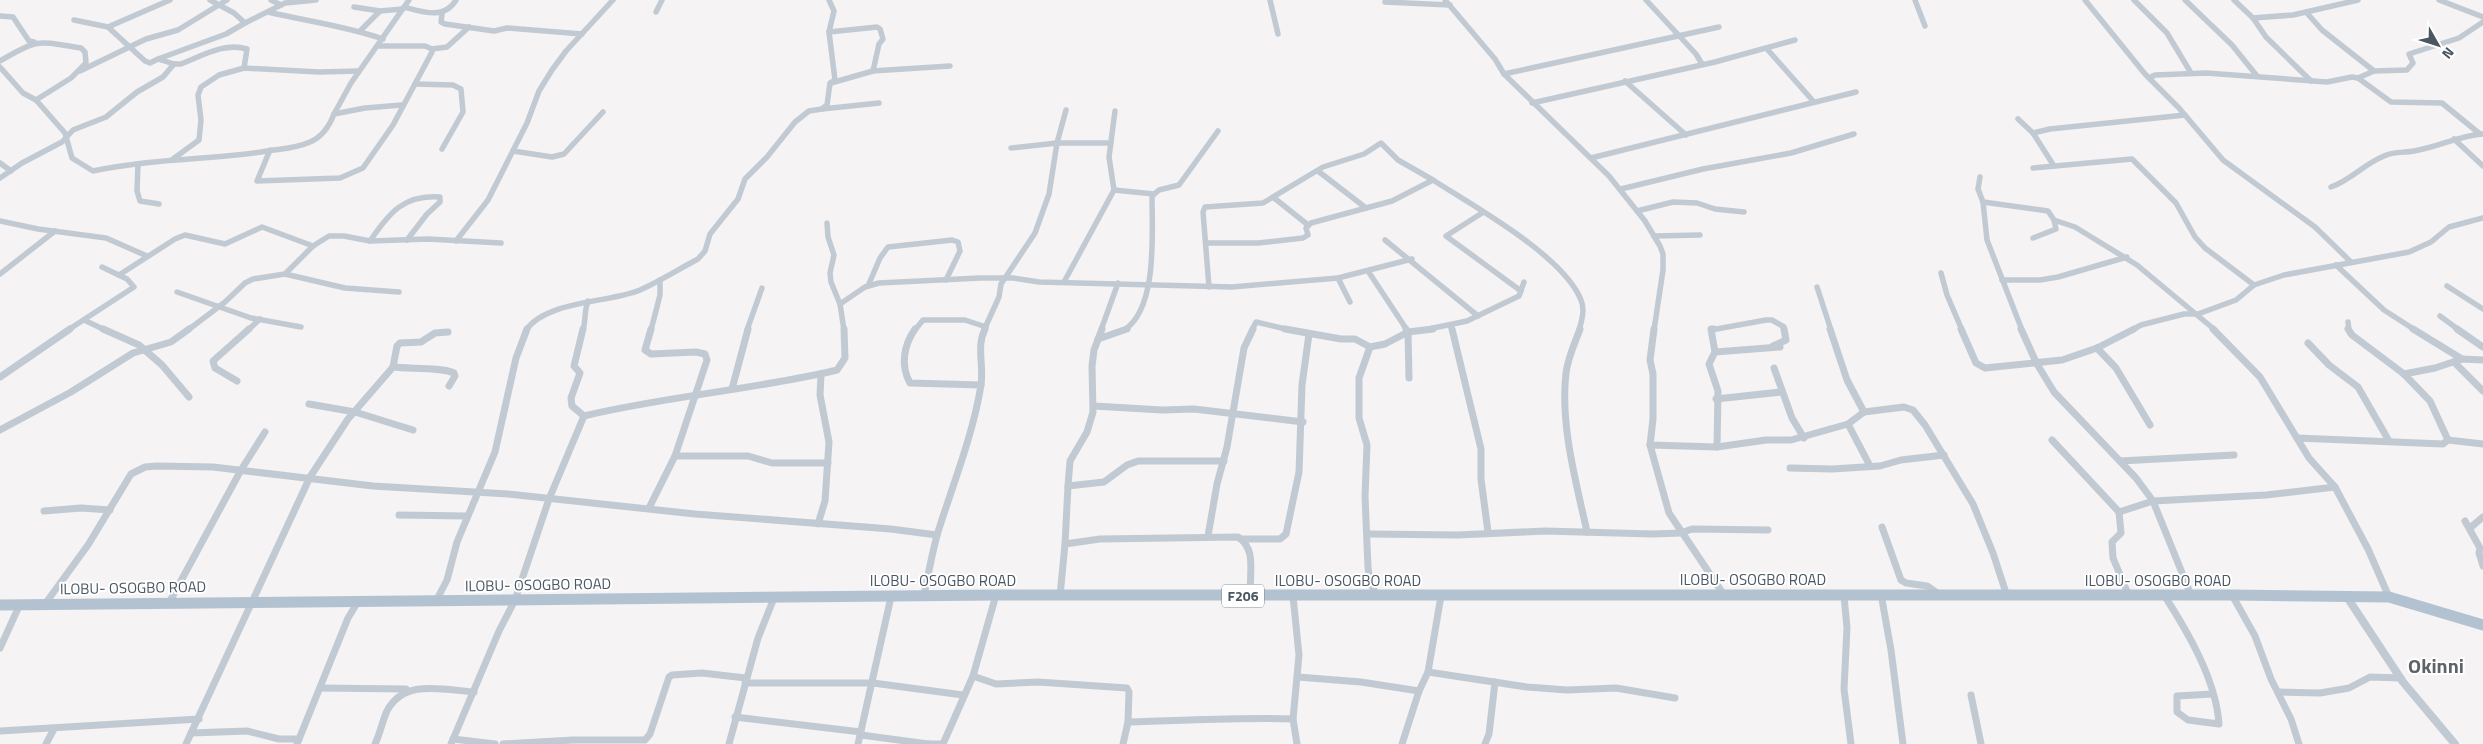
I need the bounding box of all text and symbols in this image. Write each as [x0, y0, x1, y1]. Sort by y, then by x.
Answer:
north arrow [2413, 20, 2463, 70]
text: N [2437, 43, 2460, 64]
street label: ILOBU- OSOGBO ROAD [1680, 568, 1826, 591]
street label: ILOBU- OSOGBO ROAD [870, 569, 1016, 592]
street label: ILOBU- OSOGBO ROAD [1275, 569, 1421, 592]
street label: ILOBU- OSOGBO ROAD [2085, 569, 2231, 592]
street label: ILOBU- OSOGBO ROAD [465, 572, 611, 597]
street label: ILOBU- OSOGBO ROAD [60, 575, 206, 600]
road number: F206 [1222, 584, 1264, 608]
district label: Okinni [2408, 650, 2464, 681]

